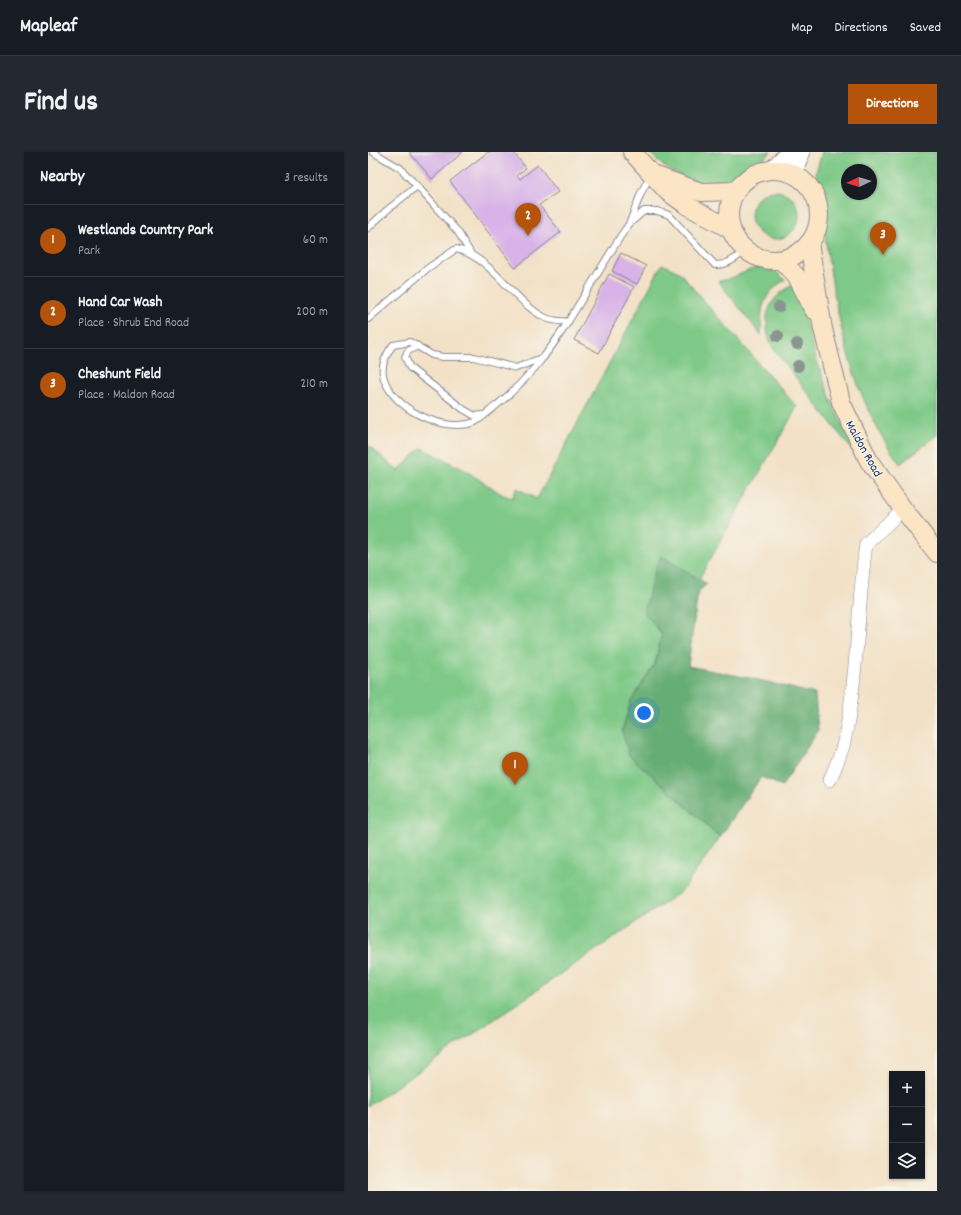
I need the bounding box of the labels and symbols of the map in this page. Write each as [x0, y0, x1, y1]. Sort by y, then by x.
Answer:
north arrow [841, 164, 877, 200]
pin: 2 [515, 203, 541, 236]
pin: 3 [870, 222, 896, 255]
street label: Maldon Road [839, 417, 886, 481]
your location [634, 703, 654, 723]
pin: 1 [502, 752, 528, 785]

